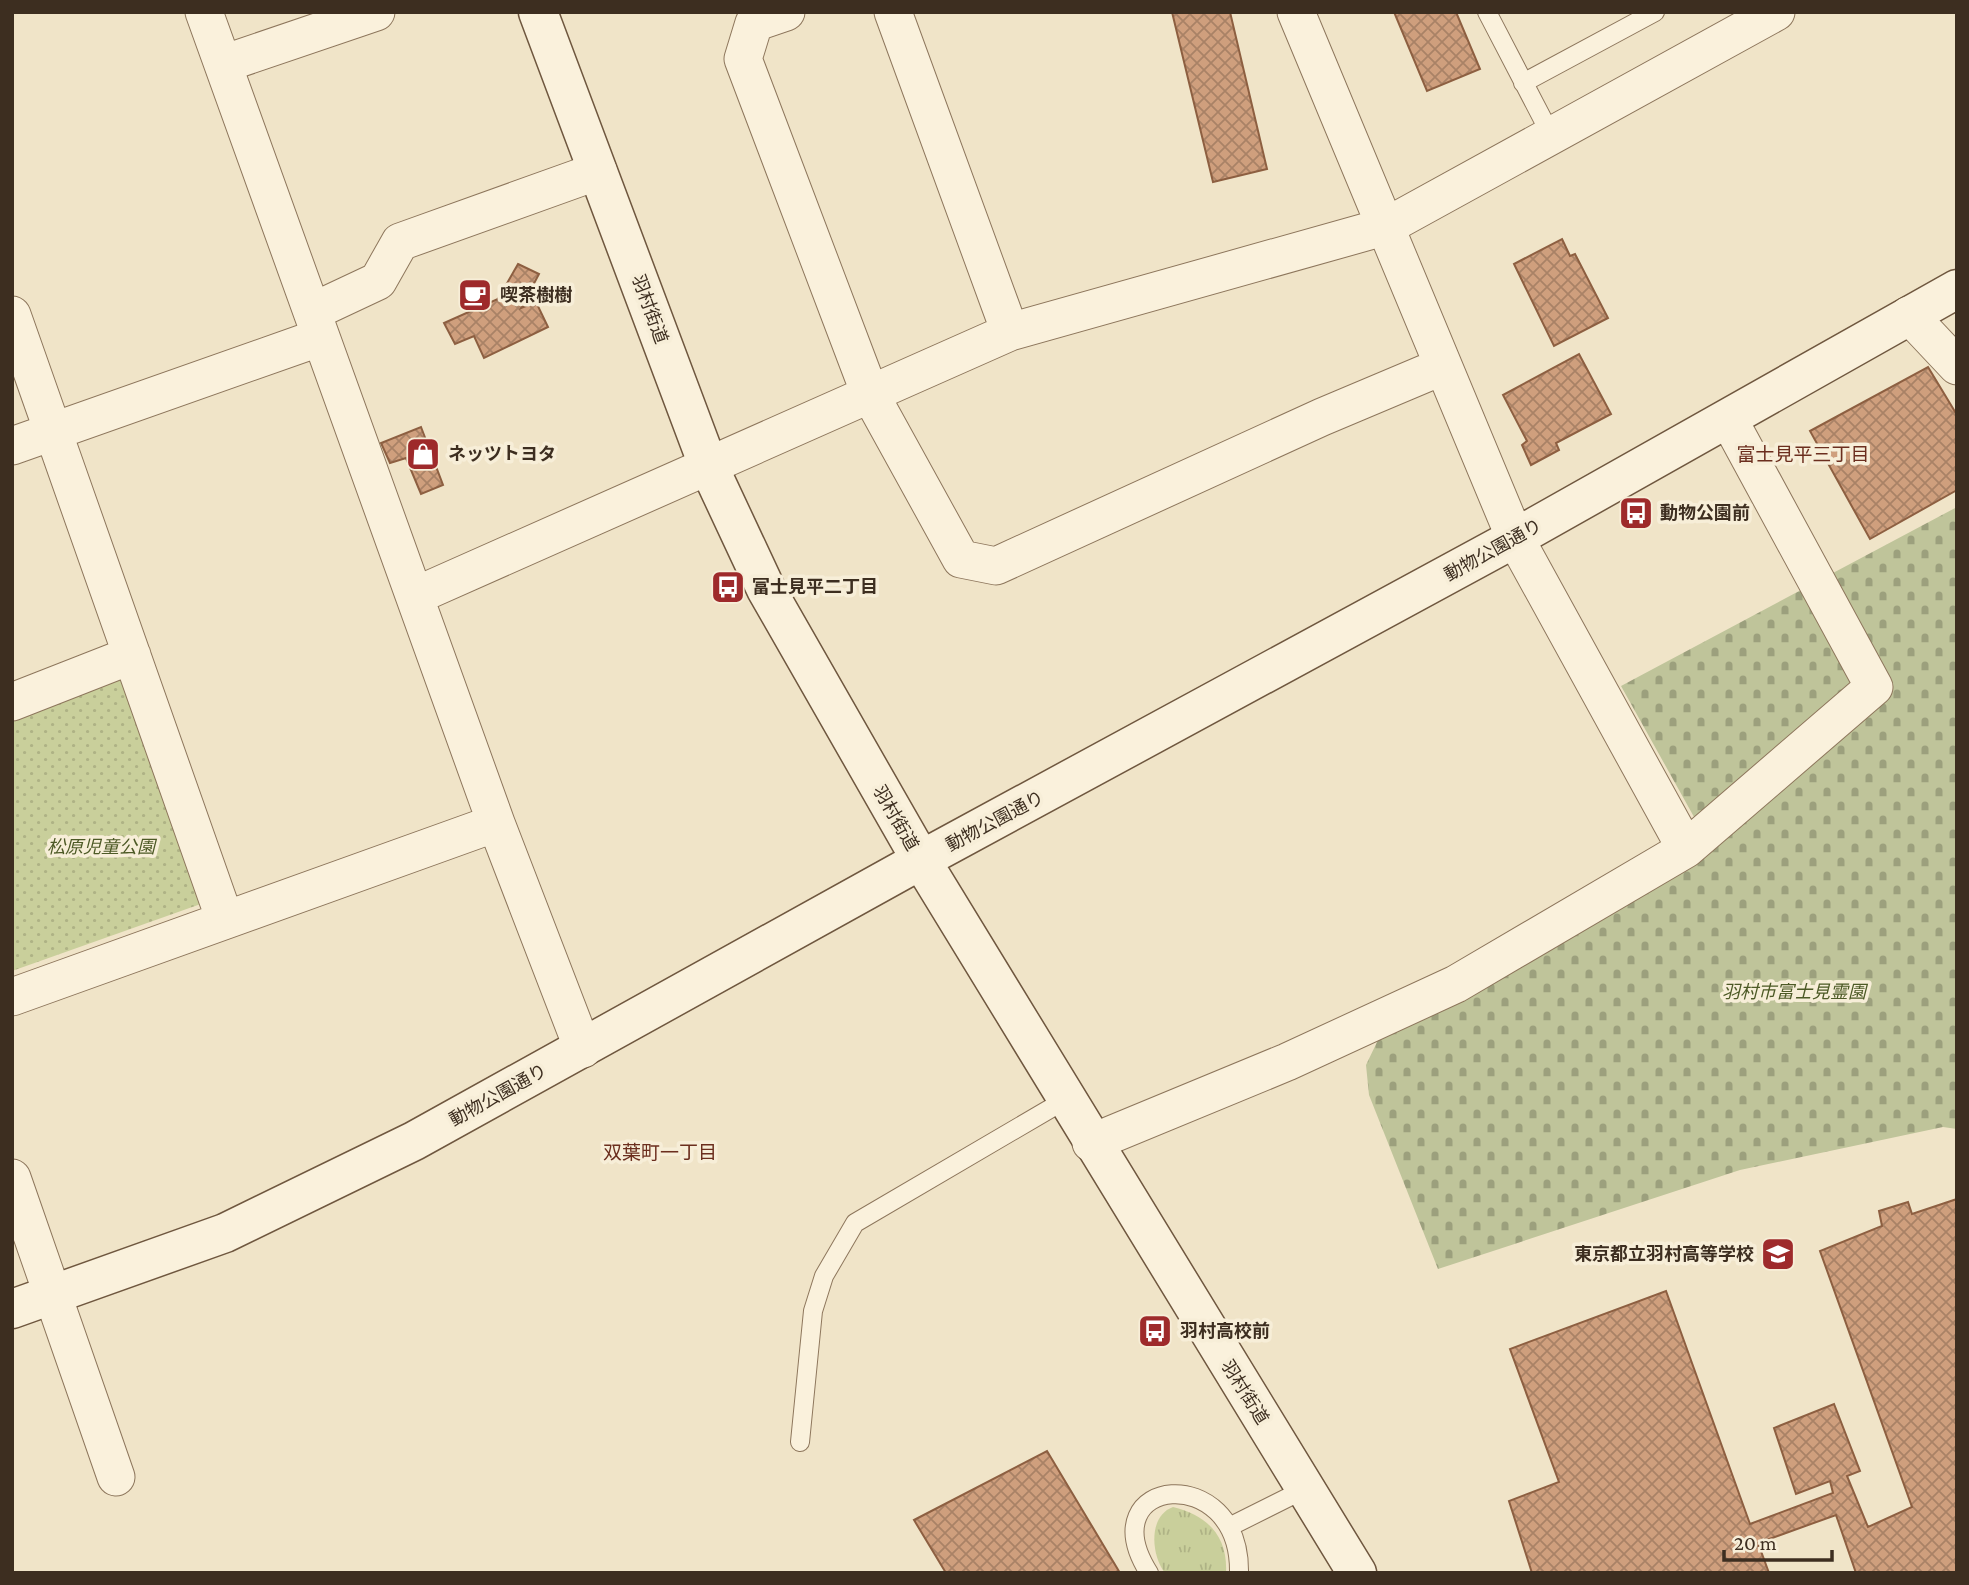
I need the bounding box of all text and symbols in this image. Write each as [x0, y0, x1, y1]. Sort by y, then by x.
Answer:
street label: 羽村街道 [628, 272, 672, 346]
cafe icon: 喫茶樹樹 [456, 276, 494, 314]
place label: 喫茶樹樹 [500, 285, 572, 305]
shop icon: ネッツトヨタ [404, 435, 442, 473]
place label: ネッツトヨタ [448, 444, 556, 464]
district label: 富士見平三丁目 [1736, 444, 1870, 465]
bus stop icon: 動物公園前 [1617, 494, 1655, 532]
place label: 動物公園前 [1660, 503, 1750, 523]
street label: 動物公園通り [1441, 515, 1545, 585]
bus stop icon: 富士見平二丁目 [709, 568, 747, 606]
place label: 富士見平二丁目 [752, 577, 878, 597]
street label: 羽村街道 [869, 782, 923, 854]
street label: 動物公園通り [943, 787, 1047, 855]
park label: 松原児童公園 [47, 837, 158, 857]
park label: 羽村市富士見霊園 [1722, 982, 1869, 1002]
street label: 動物公園通り [446, 1060, 550, 1130]
district label: 双葉町一丁目 [603, 1142, 717, 1163]
school or university icon: 東京都立羽村高等学校 [1759, 1235, 1797, 1273]
place label: 東京都立羽村高等学校 [1574, 1244, 1754, 1264]
bus stop icon: 羽村高校前 [1136, 1312, 1174, 1350]
place label: 羽村高校前 [1180, 1321, 1270, 1341]
street label: 羽村街道 [1217, 1356, 1273, 1428]
scale bar [1724, 1518, 1832, 1562]
text: 20 m [1734, 1531, 1777, 1555]

